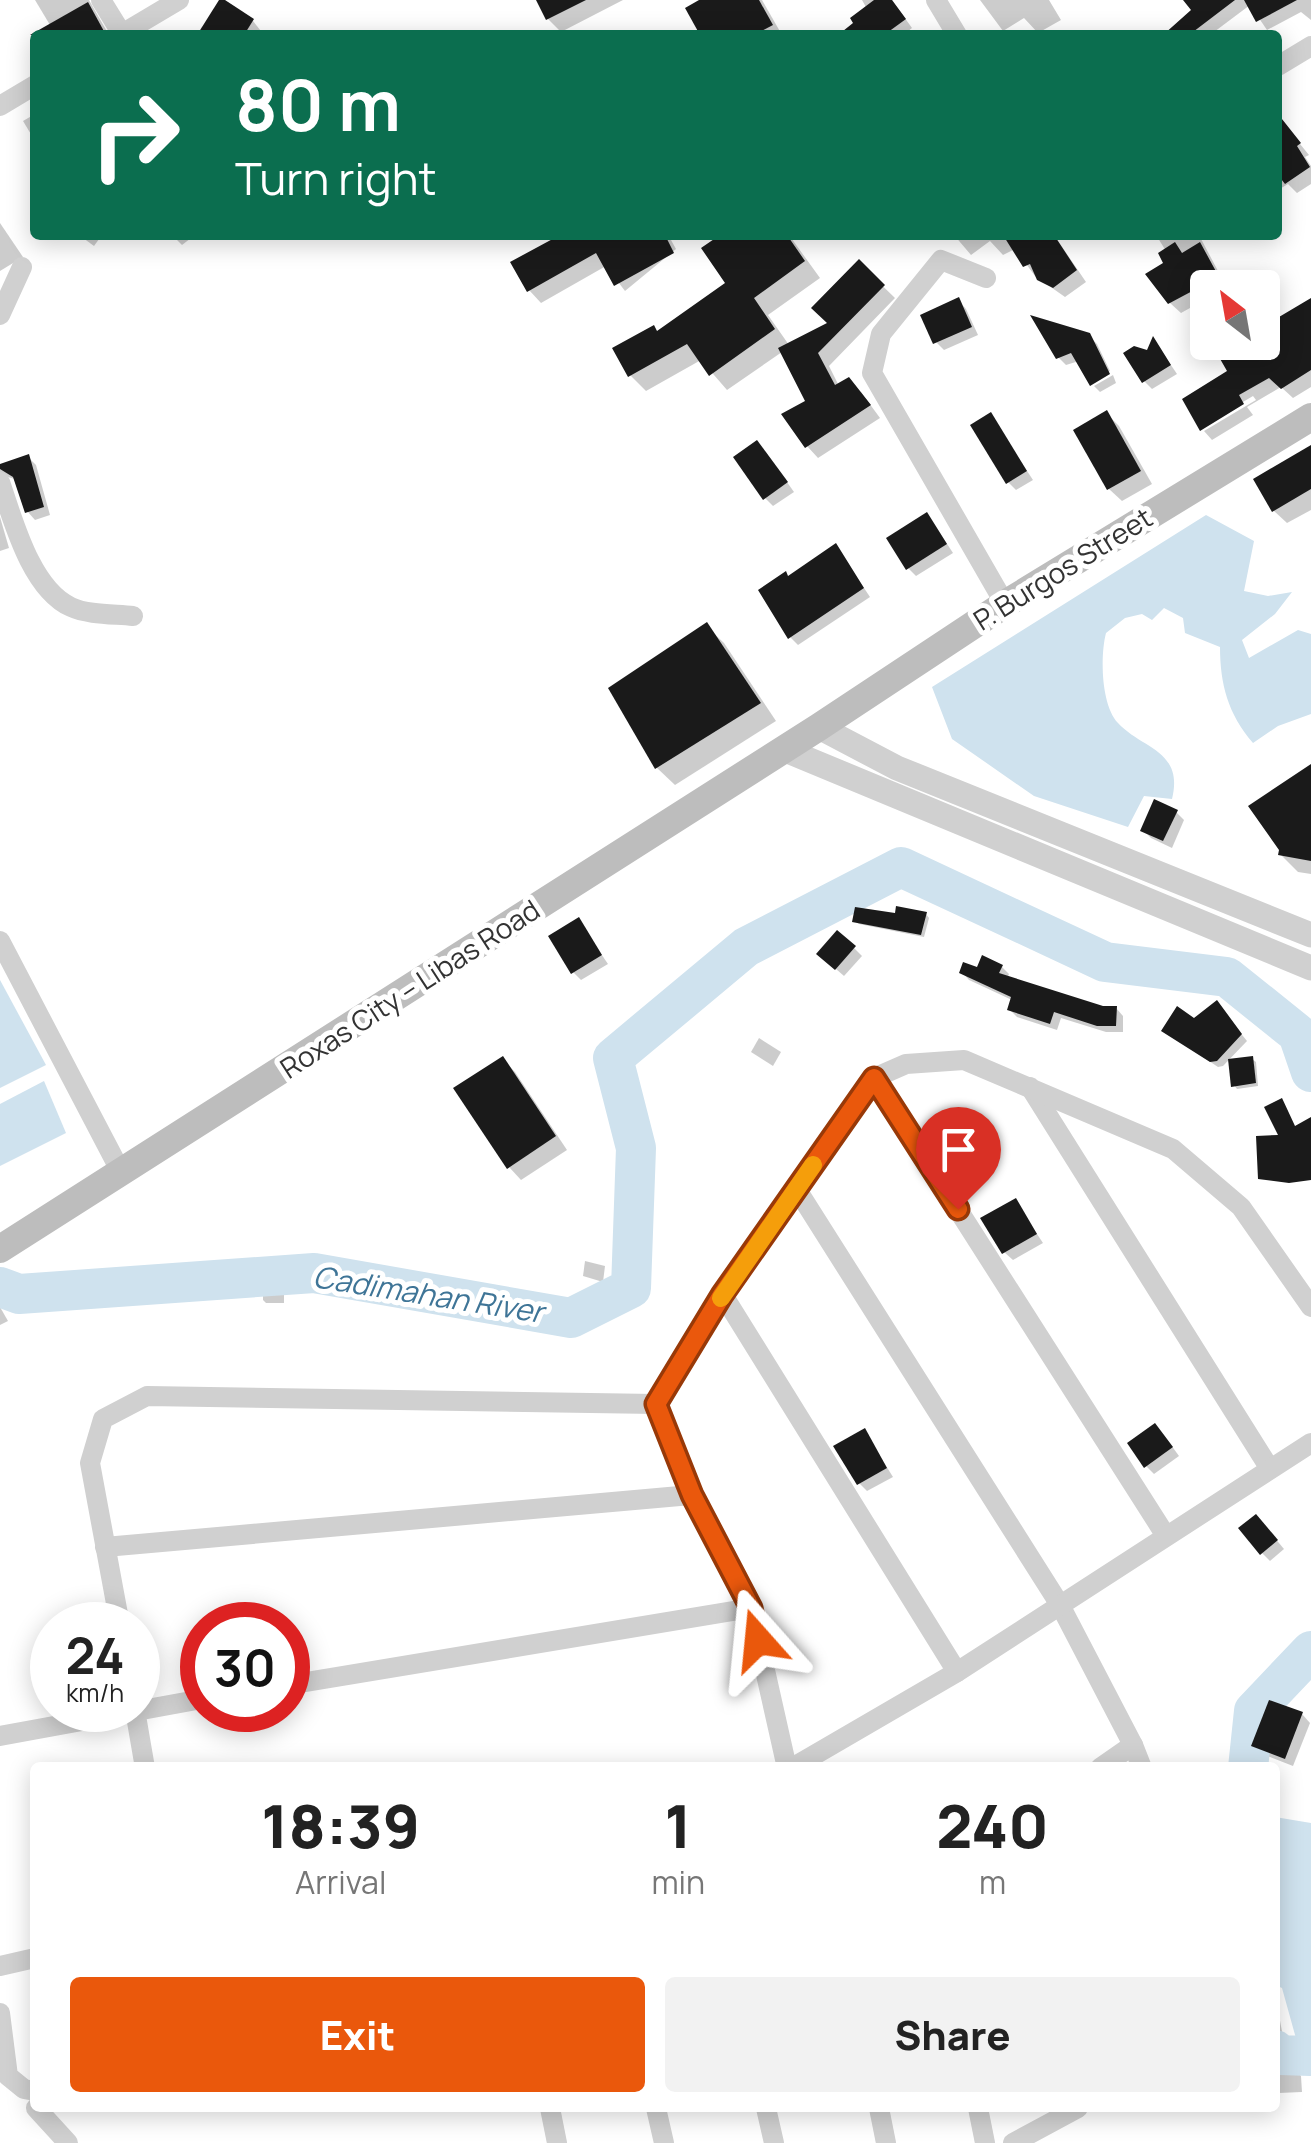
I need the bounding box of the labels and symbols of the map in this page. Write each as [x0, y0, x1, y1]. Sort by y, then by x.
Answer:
north arrow [1190, 270, 1280, 360]
street label: P. Burgos Street [966, 498, 1159, 638]
street label: Roxas City – Libas Road [272, 890, 546, 1086]
pin [916, 1107, 1001, 1210]
water label: Cadimahan River [310, 1255, 550, 1333]
position arrow [706, 1588, 810, 1692]
speed limit sign: 30 [180, 1602, 310, 1732]

